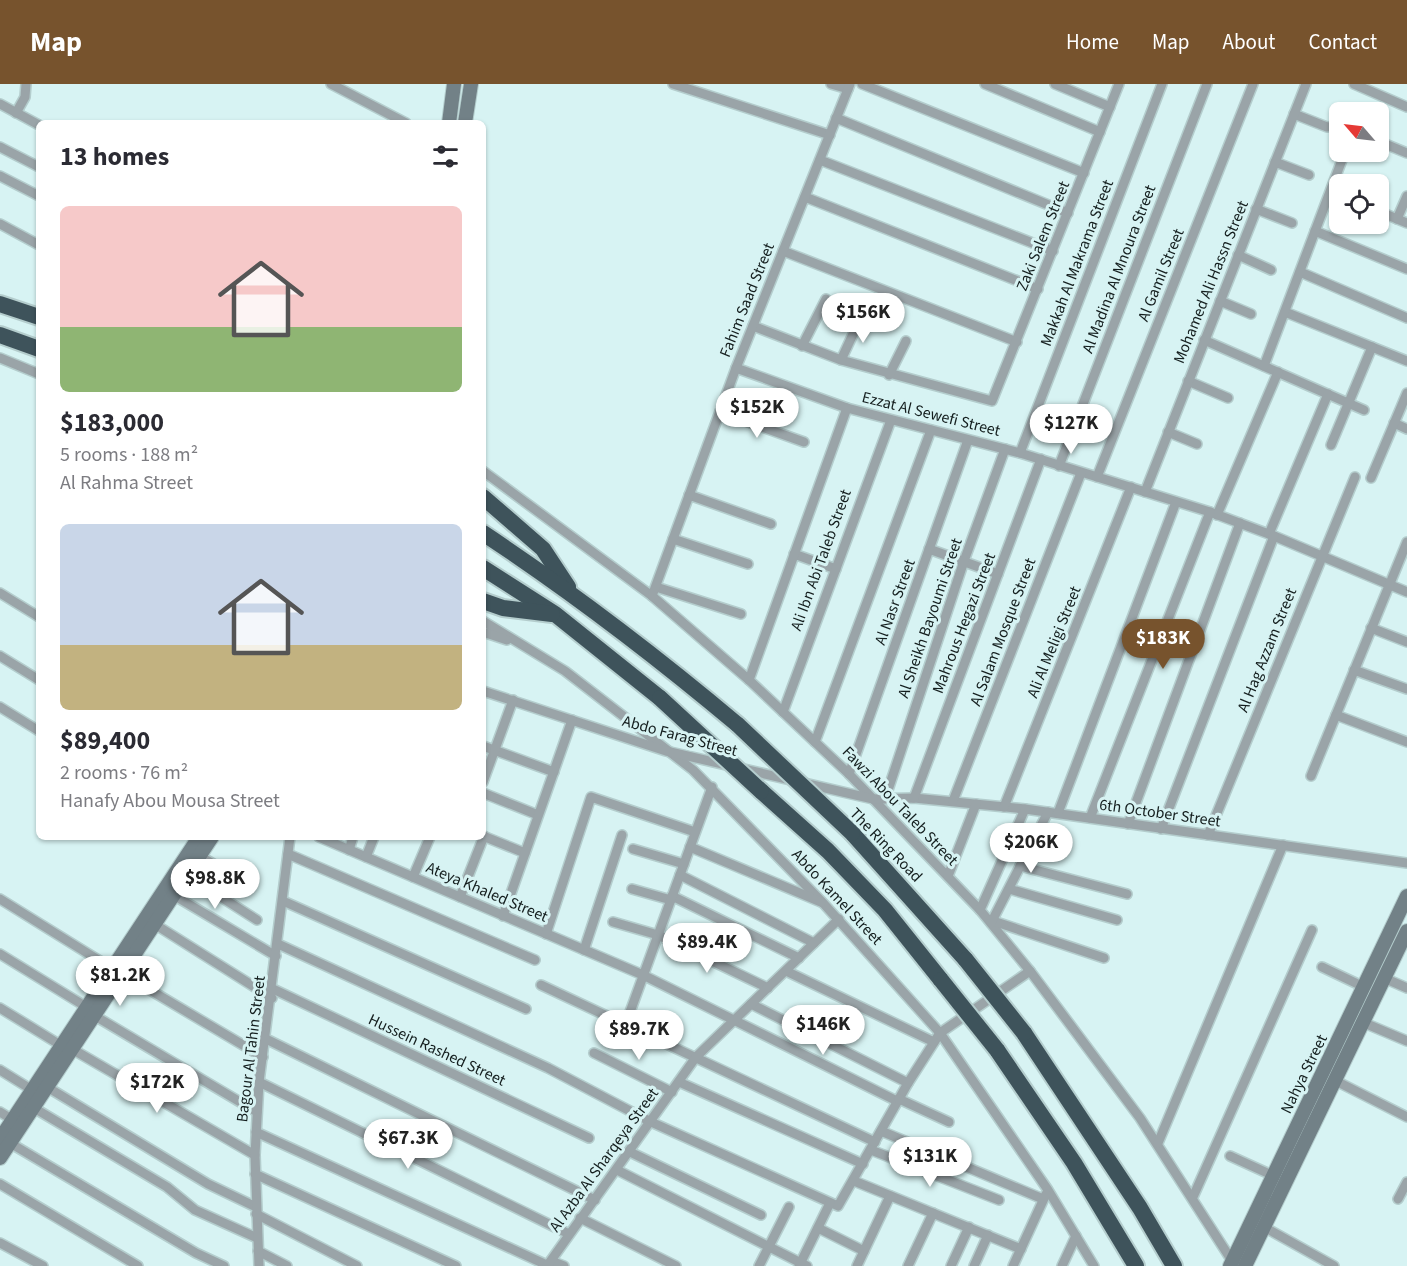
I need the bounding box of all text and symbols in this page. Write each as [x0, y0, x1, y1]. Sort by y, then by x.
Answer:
text: Map [30, 22, 82, 62]
text: Home [1066, 27, 1119, 57]
text: Map [1152, 27, 1190, 57]
text: About [1223, 27, 1275, 57]
text: Contact [1308, 27, 1377, 57]
north arrow [1329, 102, 1389, 162]
map controls [1329, 102, 1389, 234]
text: 13 homes [60, 138, 169, 175]
icon: filters [429, 140, 462, 173]
button: locate [1329, 174, 1389, 234]
street label: Makkah Al Makrama Street [1035, 176, 1119, 349]
street label: Zaki Salem Street [1011, 177, 1075, 294]
street label: Al Madina Al Mnoura Street [1077, 181, 1162, 356]
street label: Mohamed Ali Hassn Street [1168, 197, 1254, 367]
street label: Al Gamil Street [1132, 225, 1190, 325]
street label: Fahim Saad Street [714, 239, 780, 360]
icon: home [207, 245, 315, 353]
pin: $156K [821, 293, 905, 344]
text: $156K [836, 298, 890, 326]
street label: Ezzat Al Sewefi Street [859, 386, 1003, 442]
pin: $152K [715, 388, 799, 439]
text: $152K [730, 393, 784, 421]
text: $183,000 [60, 404, 164, 441]
pin: $127K [1029, 404, 1113, 455]
text: $127K [1044, 409, 1098, 437]
text: 5 rooms · 188 m² [60, 441, 198, 469]
text: Al Rahma Street [60, 469, 193, 497]
street label: Ali Ibn Abi Taleb Street [785, 486, 857, 634]
street label: Al Sheikh Bayoumi Street [892, 535, 968, 701]
street label: Mahrous Hegazi Street [927, 549, 1001, 697]
street label: Al Salam Mosque Street [965, 554, 1042, 709]
street label: Al Nasr Street [869, 555, 921, 648]
icon: home [207, 563, 315, 671]
street label: Ali Al Meligi Street [1022, 582, 1087, 701]
street label: Al Hag Azzam Street [1232, 584, 1302, 715]
pin: $183K [1121, 619, 1205, 670]
text: $183K [1136, 624, 1190, 652]
street label: Abdo Farag Street [620, 710, 741, 762]
text: $89,400 [60, 722, 150, 759]
street label: Fawzi Abou Taleb Street [837, 741, 963, 871]
text: 2 rooms · 76 m² [60, 759, 188, 787]
text: Hanafy Abou Mousa Street [60, 787, 280, 815]
street label: 6th October Street [1098, 794, 1223, 832]
street label: The Ring Road [845, 803, 927, 887]
pin: $206K [989, 823, 1073, 874]
text: $206K [1004, 828, 1058, 856]
street label: Abdo Kamel Street [787, 844, 888, 950]
street label: Ateya Khaled Street [423, 856, 552, 928]
pin: $98.8K [166, 859, 264, 910]
text: $98.8K [185, 864, 245, 892]
pin: $89.4K [658, 923, 756, 974]
text: $89.4K [677, 928, 737, 956]
pin: $81.2K [71, 956, 169, 1007]
text: $81.2K [90, 961, 150, 989]
street label: Bagour Al Tahin Street [231, 974, 271, 1124]
pin: $146K [781, 1005, 865, 1056]
street label: Hussein Rashed Street [365, 1009, 510, 1092]
pin: $89.7K [590, 1010, 688, 1061]
text: $146K [796, 1010, 850, 1038]
text: $89.7K [609, 1015, 669, 1043]
street label: Nahya Street [1275, 1030, 1333, 1117]
pin: $172K [115, 1063, 199, 1114]
text: $172K [130, 1068, 184, 1096]
street label: Al Azba Al Sharqeya Street [544, 1083, 664, 1237]
pin: $67.3K [359, 1119, 457, 1170]
text: $67.3K [378, 1124, 438, 1152]
pin: $131K [888, 1137, 972, 1188]
text: $131K [903, 1142, 957, 1170]

